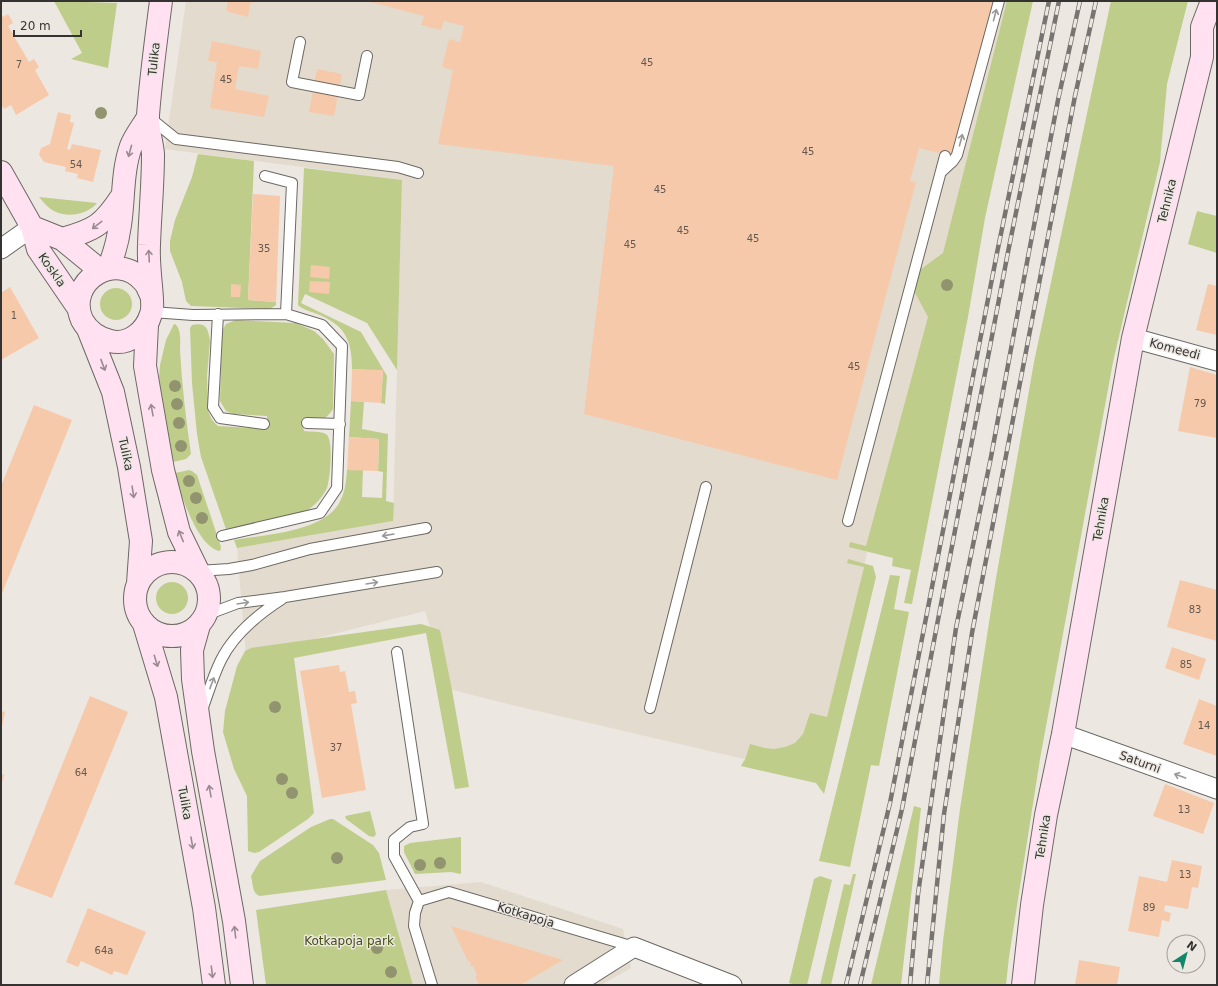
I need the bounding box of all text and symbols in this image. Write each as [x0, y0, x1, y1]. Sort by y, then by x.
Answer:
one-way arrow [992, 9, 999, 22]
scale bar [14, 12, 81, 38]
text: 20 m [20, 19, 51, 33]
street label: Tulika [145, 41, 163, 78]
house number: 45 [641, 57, 653, 68]
house number: 7 [16, 59, 22, 70]
house number: 45 [220, 74, 232, 85]
one-way arrow [958, 134, 965, 147]
one-way arrow [126, 145, 133, 158]
house number: 45 [802, 146, 814, 157]
house number: 54 [70, 159, 82, 170]
street label: Tehnika [1154, 177, 1179, 226]
house number: 45 [654, 184, 666, 195]
one-way arrow [92, 221, 103, 229]
house number: 45 [677, 225, 689, 236]
house number: 45 [747, 233, 759, 244]
house number: 45 [624, 239, 636, 250]
house number: 35 [258, 243, 270, 254]
street label: Koskla [35, 250, 69, 290]
one-way arrow [146, 250, 153, 263]
house number: 1 [11, 310, 17, 321]
street label: Komeedi [1148, 336, 1202, 362]
one-way arrow [99, 359, 107, 371]
house number: 45 [848, 361, 860, 372]
house number: 79 [1194, 398, 1206, 409]
one-way arrow [147, 404, 155, 417]
street label: Tulika [115, 435, 136, 472]
one-way arrow [129, 485, 137, 498]
street label: Tehnika [1090, 495, 1112, 544]
one-way arrow [177, 531, 185, 543]
one-way arrow [382, 531, 395, 539]
one-way arrow [365, 579, 378, 587]
one-way arrow [236, 599, 249, 607]
house number: 83 [1189, 604, 1201, 615]
one-way arrow [153, 654, 160, 667]
house number: 85 [1180, 659, 1192, 670]
one-way arrow [209, 677, 217, 689]
house number: 14 [1198, 720, 1210, 731]
house number: 37 [330, 742, 342, 753]
street label: Saturni [1117, 748, 1163, 776]
house number: 64 [75, 767, 87, 778]
one-way arrow [1175, 772, 1187, 780]
street label: Tulika [175, 784, 195, 821]
one-way arrow [206, 785, 214, 798]
house number: 13 [1178, 804, 1190, 815]
street label: Tehnika [1032, 814, 1053, 861]
one-way arrow [188, 836, 196, 849]
house number: 13 [1179, 869, 1191, 880]
street label: Kotkapoja [496, 900, 556, 930]
house number: 89 [1143, 902, 1155, 913]
one-way arrow [231, 926, 239, 939]
park label: Kotkapoja park [304, 934, 394, 948]
north arrow [1166, 934, 1206, 974]
text: N [1184, 938, 1199, 954]
house number: 64a [95, 945, 113, 956]
one-way arrow [208, 965, 216, 978]

